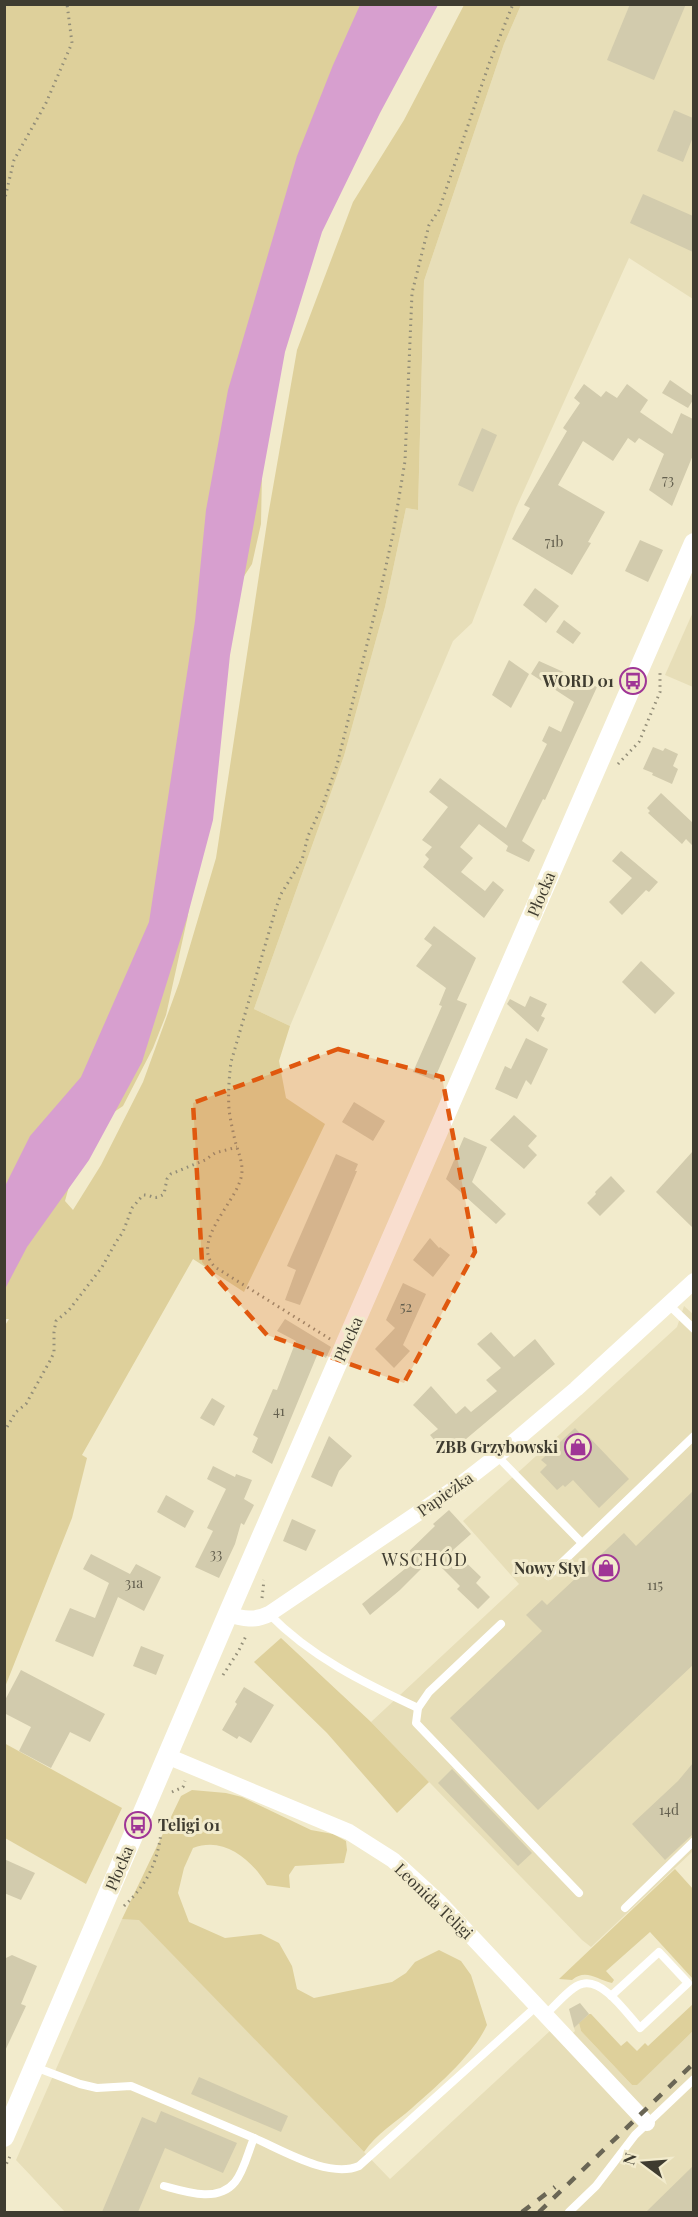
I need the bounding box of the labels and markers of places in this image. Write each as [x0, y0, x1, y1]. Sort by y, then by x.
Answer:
bus stop icon: WORD 01 [618, 666, 648, 696]
place label: WORD 01 [541, 670, 614, 691]
shop icon: ZBB Grzybowski [563, 1432, 593, 1462]
place label: ZBB Grzybowski [436, 1436, 558, 1457]
shop icon: Nowy Styl [591, 1553, 621, 1583]
place label: Nowy Styl [514, 1557, 586, 1578]
bus stop icon: Teligi 01 [123, 1810, 153, 1840]
place label: Teligi 01 [158, 1814, 220, 1835]

